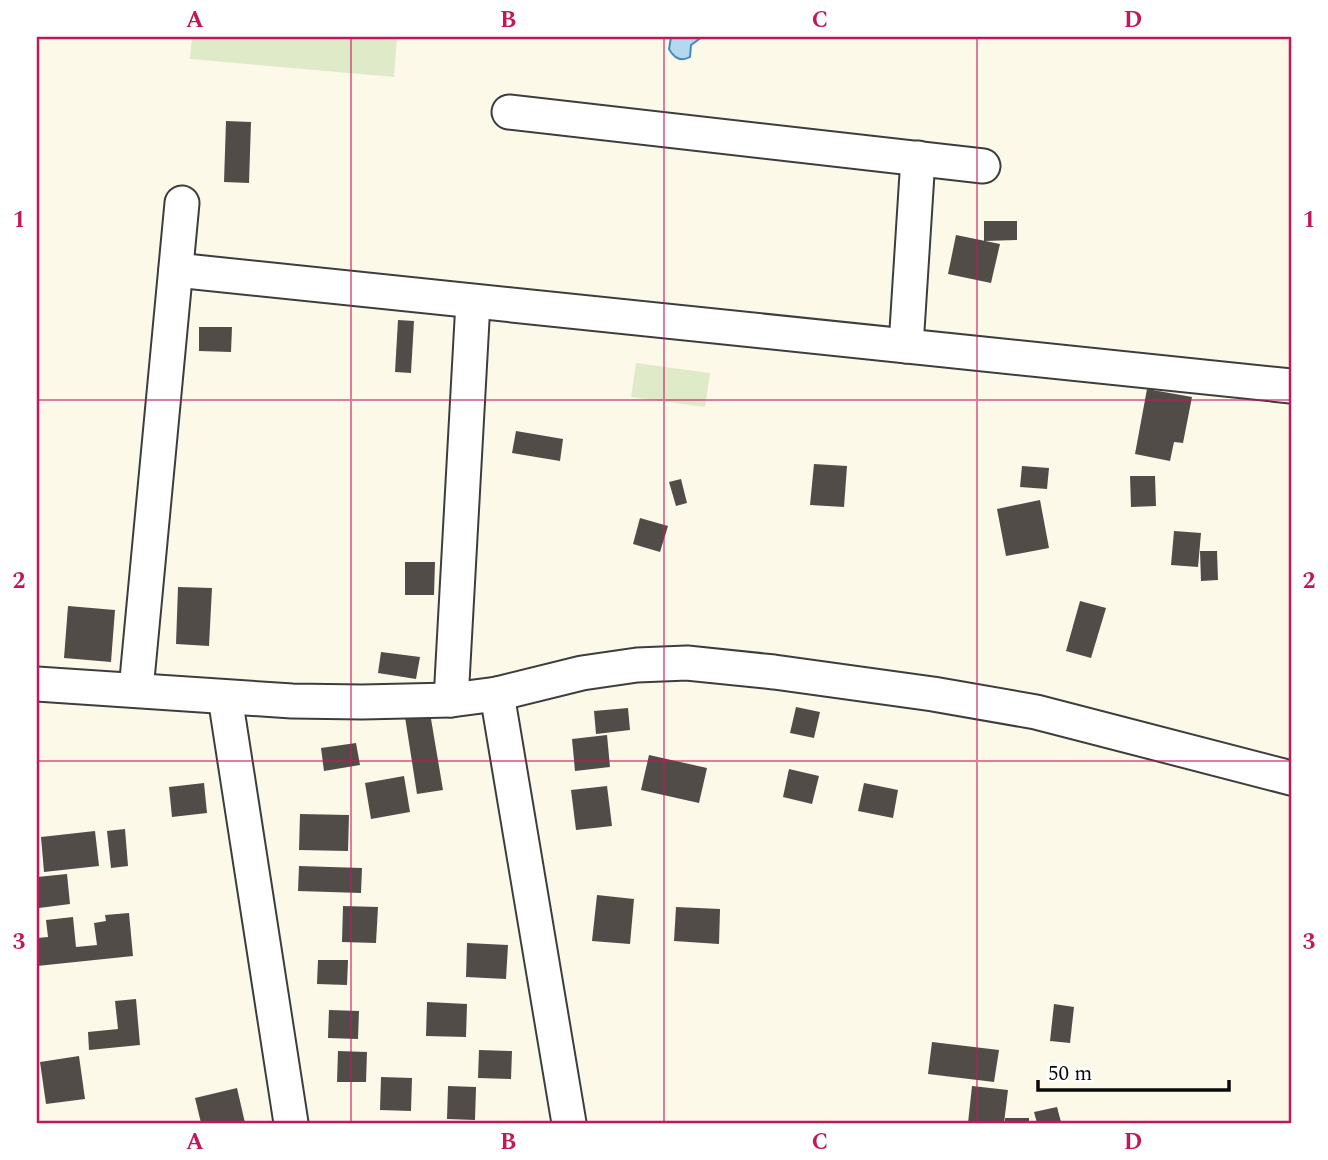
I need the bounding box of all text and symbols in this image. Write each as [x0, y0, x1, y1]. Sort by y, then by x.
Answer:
text: A [186, 3, 204, 38]
text: B [500, 3, 516, 38]
text: C [812, 3, 828, 38]
text: D [1124, 3, 1142, 38]
text: 1 [13, 203, 25, 238]
text: 1 [1303, 203, 1315, 238]
text: 2 [13, 564, 26, 599]
text: 2 [1303, 564, 1316, 599]
text: 3 [13, 925, 26, 960]
text: 3 [1303, 925, 1316, 960]
scale bar [1038, 1048, 1228, 1092]
text: 50 m [1048, 1058, 1092, 1090]
text: A [186, 1125, 204, 1160]
text: B [500, 1125, 516, 1160]
text: C [812, 1125, 828, 1160]
text: D [1124, 1125, 1142, 1160]

